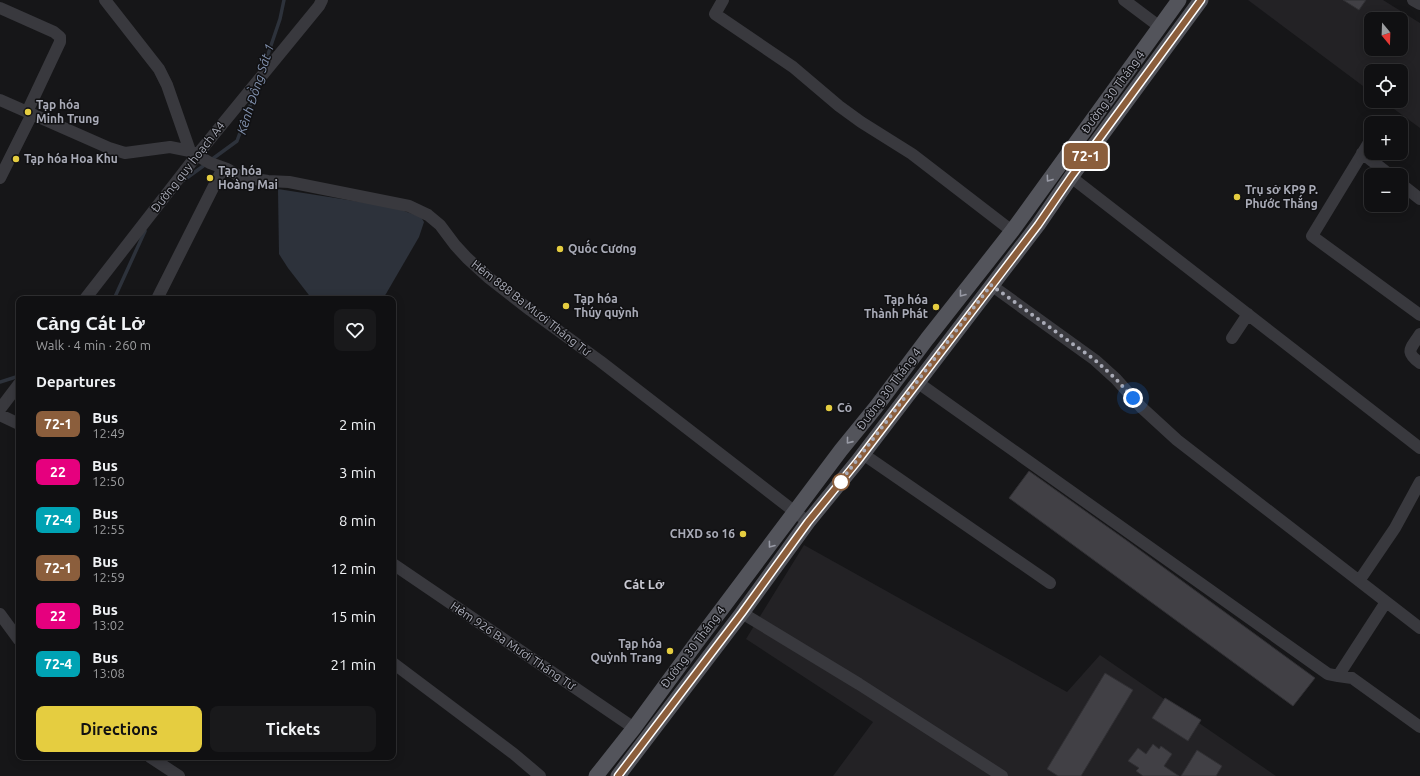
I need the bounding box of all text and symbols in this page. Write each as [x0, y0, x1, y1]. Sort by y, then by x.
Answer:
north arrow [1364, 12, 1408, 56]
map controls [1364, 12, 1408, 212]
water label: Kênh Đồng Sát 1 [232, 41, 276, 136]
street label: Đường 30 Tháng 4 [1078, 48, 1147, 135]
button: locate [1364, 64, 1408, 108]
place label: Tạp hóa Minh Trung [36, 98, 99, 125]
marker: Tạp hóa Minh Trung [23, 107, 33, 117]
button: + [1364, 116, 1408, 160]
street label: Đường quy hoạch A4 [148, 119, 228, 215]
line badge: 72-1 [1058, 143, 1114, 169]
text: 72-1 [1072, 148, 1100, 164]
place label: Tạp hóa Hoa Khu [24, 152, 118, 165]
marker: Tạp hóa Hoa Khu [11, 154, 21, 164]
place label: Tạp hóa Hoàng Mai [218, 164, 278, 191]
button: − [1364, 168, 1408, 212]
marker: Tạp hóa Hoàng Mai [205, 173, 215, 183]
one-way arrow [1047, 175, 1054, 182]
place label: Trụ sở KP9 P. Phước Thắng [1245, 183, 1318, 210]
marker: Trụ sở KP9 P. Phước Thắng [1232, 192, 1242, 202]
place label: Quốc Cương [568, 239, 637, 255]
marker: Quốc Cương [555, 244, 565, 254]
street label: Hẻm 888 Ba Mươi Tháng Tư [469, 257, 594, 359]
one-way arrow [960, 289, 967, 296]
place label: Tạp hóa Thúy quỳnh [574, 292, 639, 319]
place label: Tạp hóa Thành Phát [864, 293, 928, 320]
marker: Tạp hóa Thúy quỳnh [561, 301, 571, 311]
marker: Tạp hóa Thành Phát [931, 302, 941, 312]
button: heart [334, 309, 376, 351]
text: Cảng Cát Lở [36, 312, 145, 334]
text: Walk · 4 min · 260 m [36, 338, 151, 352]
street label: Đường 30 Tháng 4 [854, 345, 924, 432]
text: Departures [36, 373, 116, 390]
your location [1123, 388, 1143, 408]
place label: Cỏ [837, 401, 852, 414]
marker: Cỏ [824, 403, 834, 413]
text: Bus [92, 409, 118, 426]
text: 72-1 [44, 416, 72, 432]
text: 2 min [339, 416, 376, 433]
text: 12:49 [92, 426, 125, 440]
one-way arrow [846, 436, 853, 443]
text: Bus [92, 457, 118, 474]
text: 22 [50, 464, 66, 480]
text: 3 min [339, 464, 376, 481]
unlabelled marker [832, 473, 850, 491]
text: 12:50 [92, 474, 125, 488]
text: Bus [92, 505, 118, 522]
text: 72-4 [44, 512, 72, 528]
text: 8 min [339, 512, 376, 529]
text: 12:55 [92, 522, 125, 536]
place label: CHXD so 16 [670, 527, 735, 540]
marker: CHXD so 16 [738, 529, 748, 539]
one-way arrow [768, 540, 775, 547]
text: Bus [92, 553, 118, 570]
text: 72-1 [44, 560, 72, 576]
text: 12 min [330, 560, 376, 577]
text: 12:59 [92, 570, 125, 584]
district label: Cát Lở [624, 577, 665, 591]
street label: Hẻm 926 Ba Mươi Tháng Tư [448, 599, 579, 693]
text: Bus [92, 601, 118, 618]
street label: Đường 30 Tháng 4 [658, 603, 728, 690]
text: 22 [50, 608, 66, 624]
text: 15 min [330, 608, 376, 625]
text: 13:02 [92, 618, 125, 632]
place label: Tạp hóa Quỳnh Trang [591, 637, 662, 664]
marker: Tạp hóa Quỳnh Trang [665, 646, 675, 656]
text: Bus [92, 649, 118, 666]
text: 72-4 [44, 656, 72, 672]
text: 21 min [330, 656, 376, 673]
text: 13:08 [92, 666, 125, 680]
button: Directions [36, 706, 202, 752]
button: Tickets [210, 706, 376, 752]

